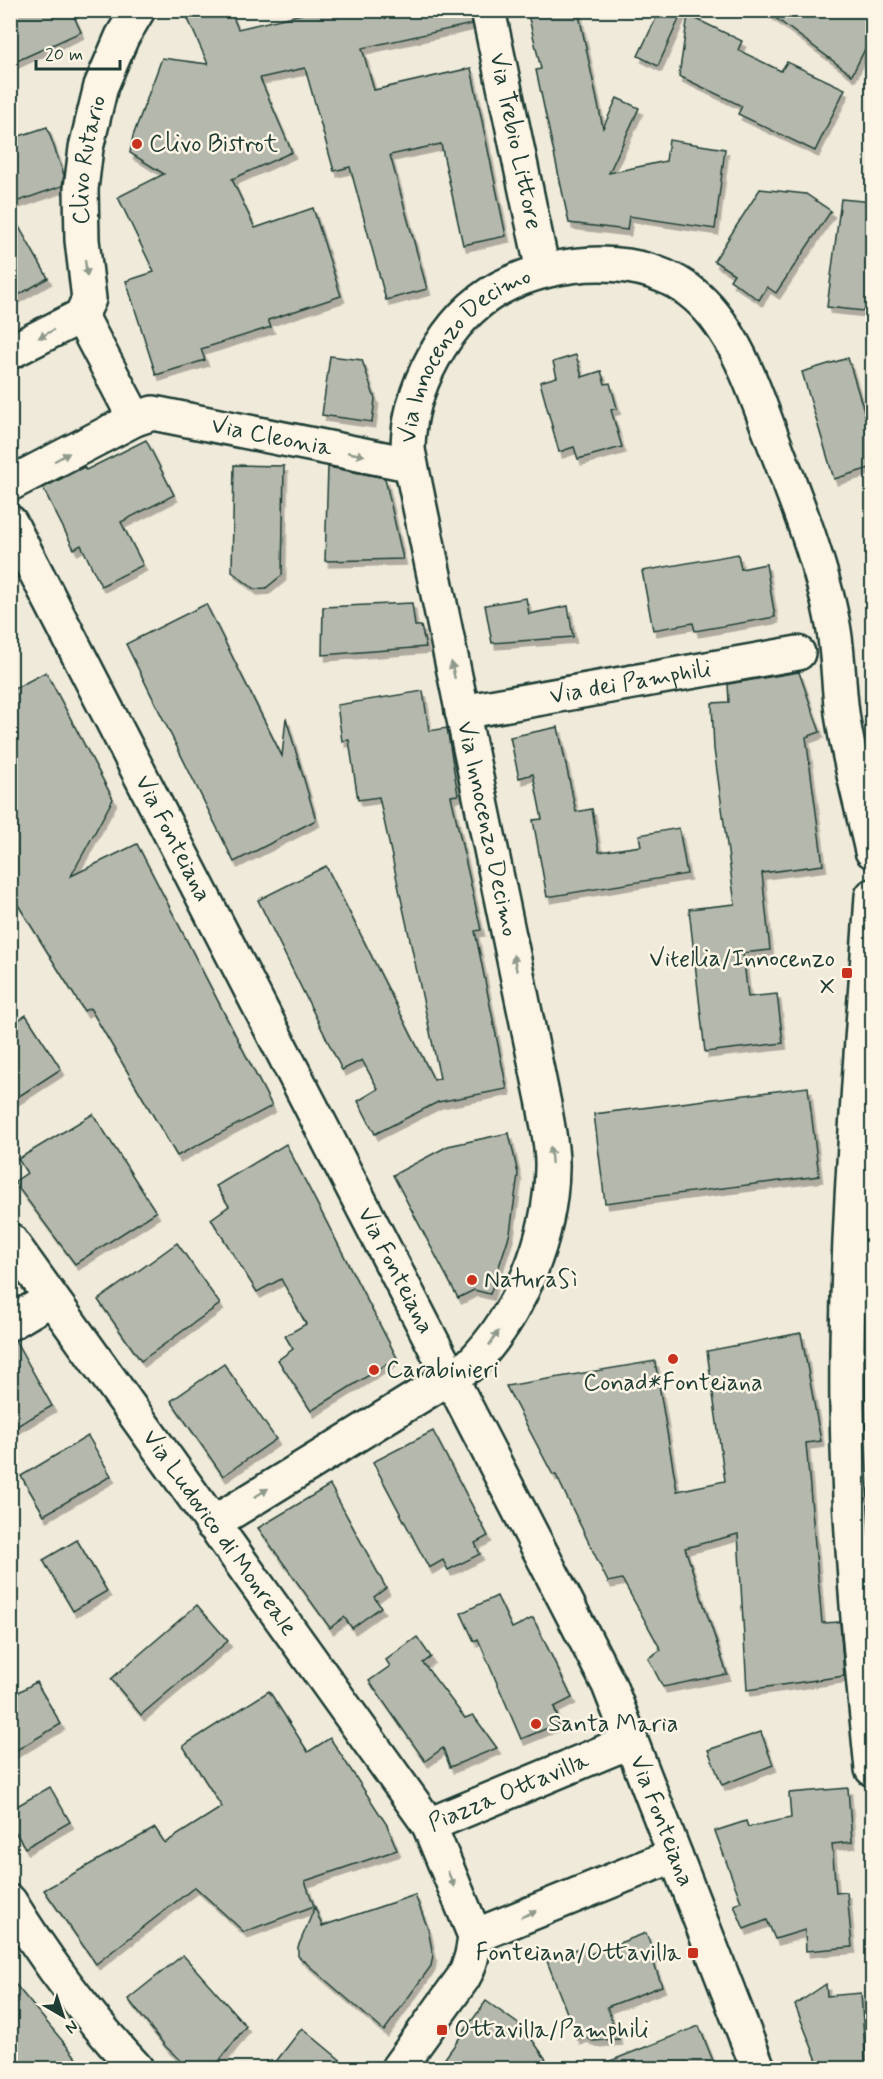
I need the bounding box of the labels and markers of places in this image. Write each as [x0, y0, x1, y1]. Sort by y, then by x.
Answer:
place label: Clivo Bistrot [149, 129, 278, 160]
marker: Clivo Bistrot [130, 137, 144, 151]
place label: Vitellia/Innocenzo X [649, 944, 835, 1003]
marker: Vitellia/Innocenzo X [840, 966, 854, 980]
place label: NaturaSì [484, 1265, 577, 1296]
marker: NaturaSì [465, 1273, 479, 1287]
marker: Conad*Fonteiana [666, 1352, 680, 1366]
place label: Carabinieri [386, 1355, 499, 1386]
marker: Carabinieri [367, 1363, 381, 1377]
place label: Conad*Fonteiana [583, 1368, 763, 1399]
place label: Santa Maria [548, 1709, 679, 1740]
marker: Santa Maria [529, 1717, 543, 1731]
place label: Fonteiana/Ottavilla [476, 1938, 682, 1969]
marker: Fonteiana/Ottavilla [686, 1946, 700, 1960]
place label: Ottavilla/Pamphili [454, 2015, 649, 2046]
marker: Ottavilla/Pamphili [435, 2023, 449, 2037]

